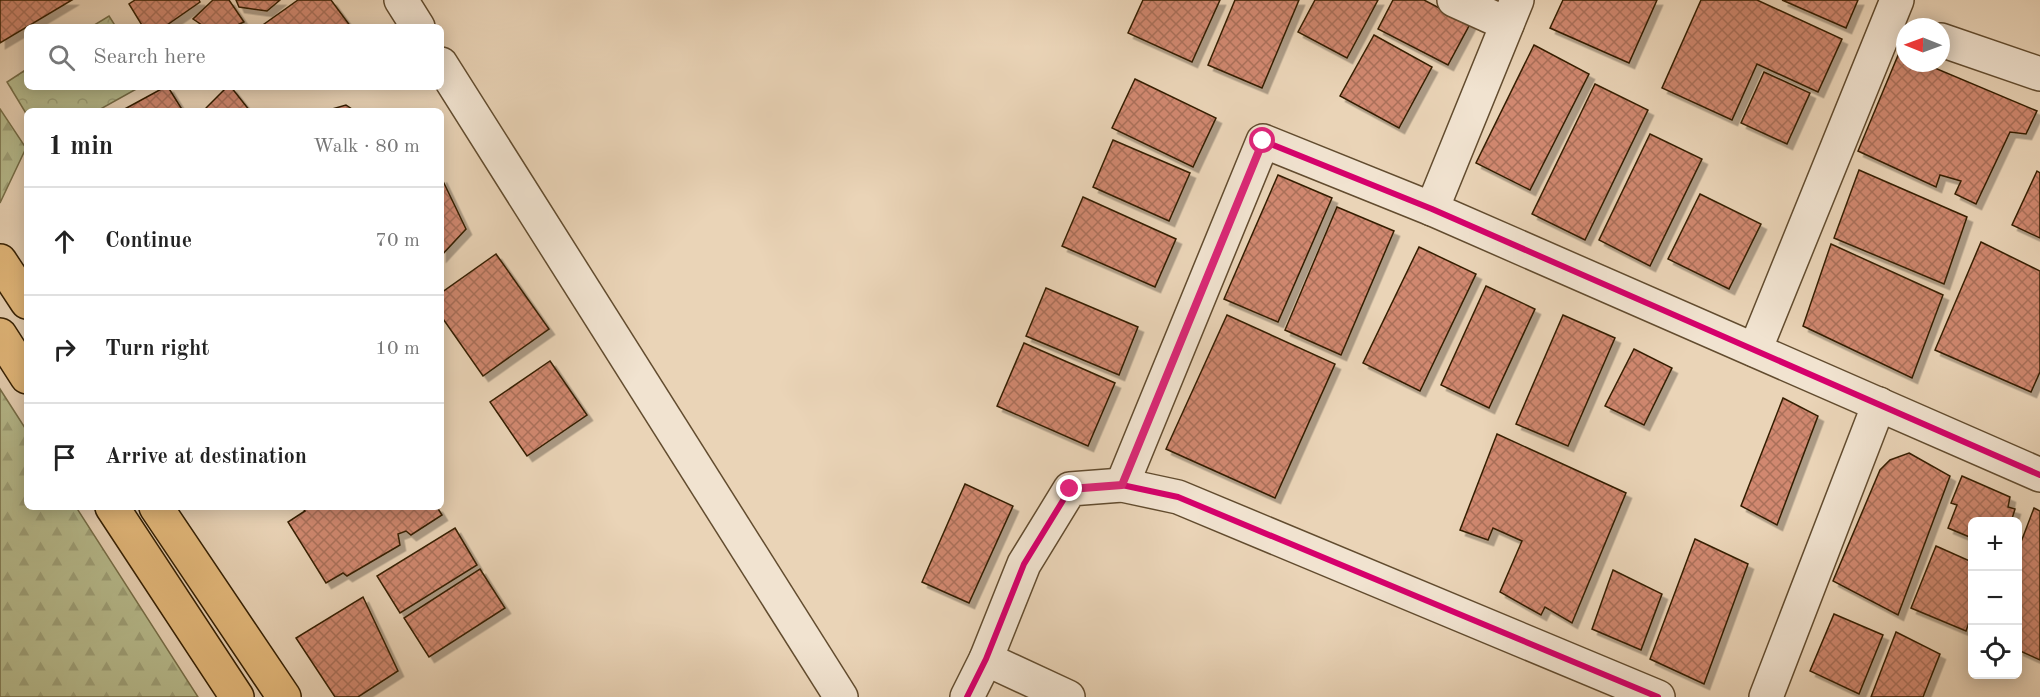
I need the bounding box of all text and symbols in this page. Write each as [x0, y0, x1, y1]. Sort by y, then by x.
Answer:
north arrow [1896, 18, 1950, 72]
search box [24, 24, 444, 90]
icon: search [45, 41, 78, 74]
text: Search here [93, 46, 206, 68]
route start [1249, 127, 1275, 153]
text: 1 min [48, 134, 113, 160]
text: Walk · 80 m [313, 137, 420, 157]
icon: ahead [48, 225, 81, 258]
text: Continue [105, 230, 192, 252]
text: 70 m [375, 231, 420, 251]
icon: right [48, 333, 81, 366]
text: Turn right [105, 338, 209, 360]
text: 10 m [375, 339, 420, 359]
icon: arrive [48, 441, 81, 474]
text: Arrive at destination [105, 446, 307, 468]
route end [1056, 475, 1082, 501]
map controls [1968, 517, 2022, 679]
button: + [1968, 517, 2022, 571]
button: − [1968, 571, 2022, 625]
button: locate [1968, 625, 2022, 679]

